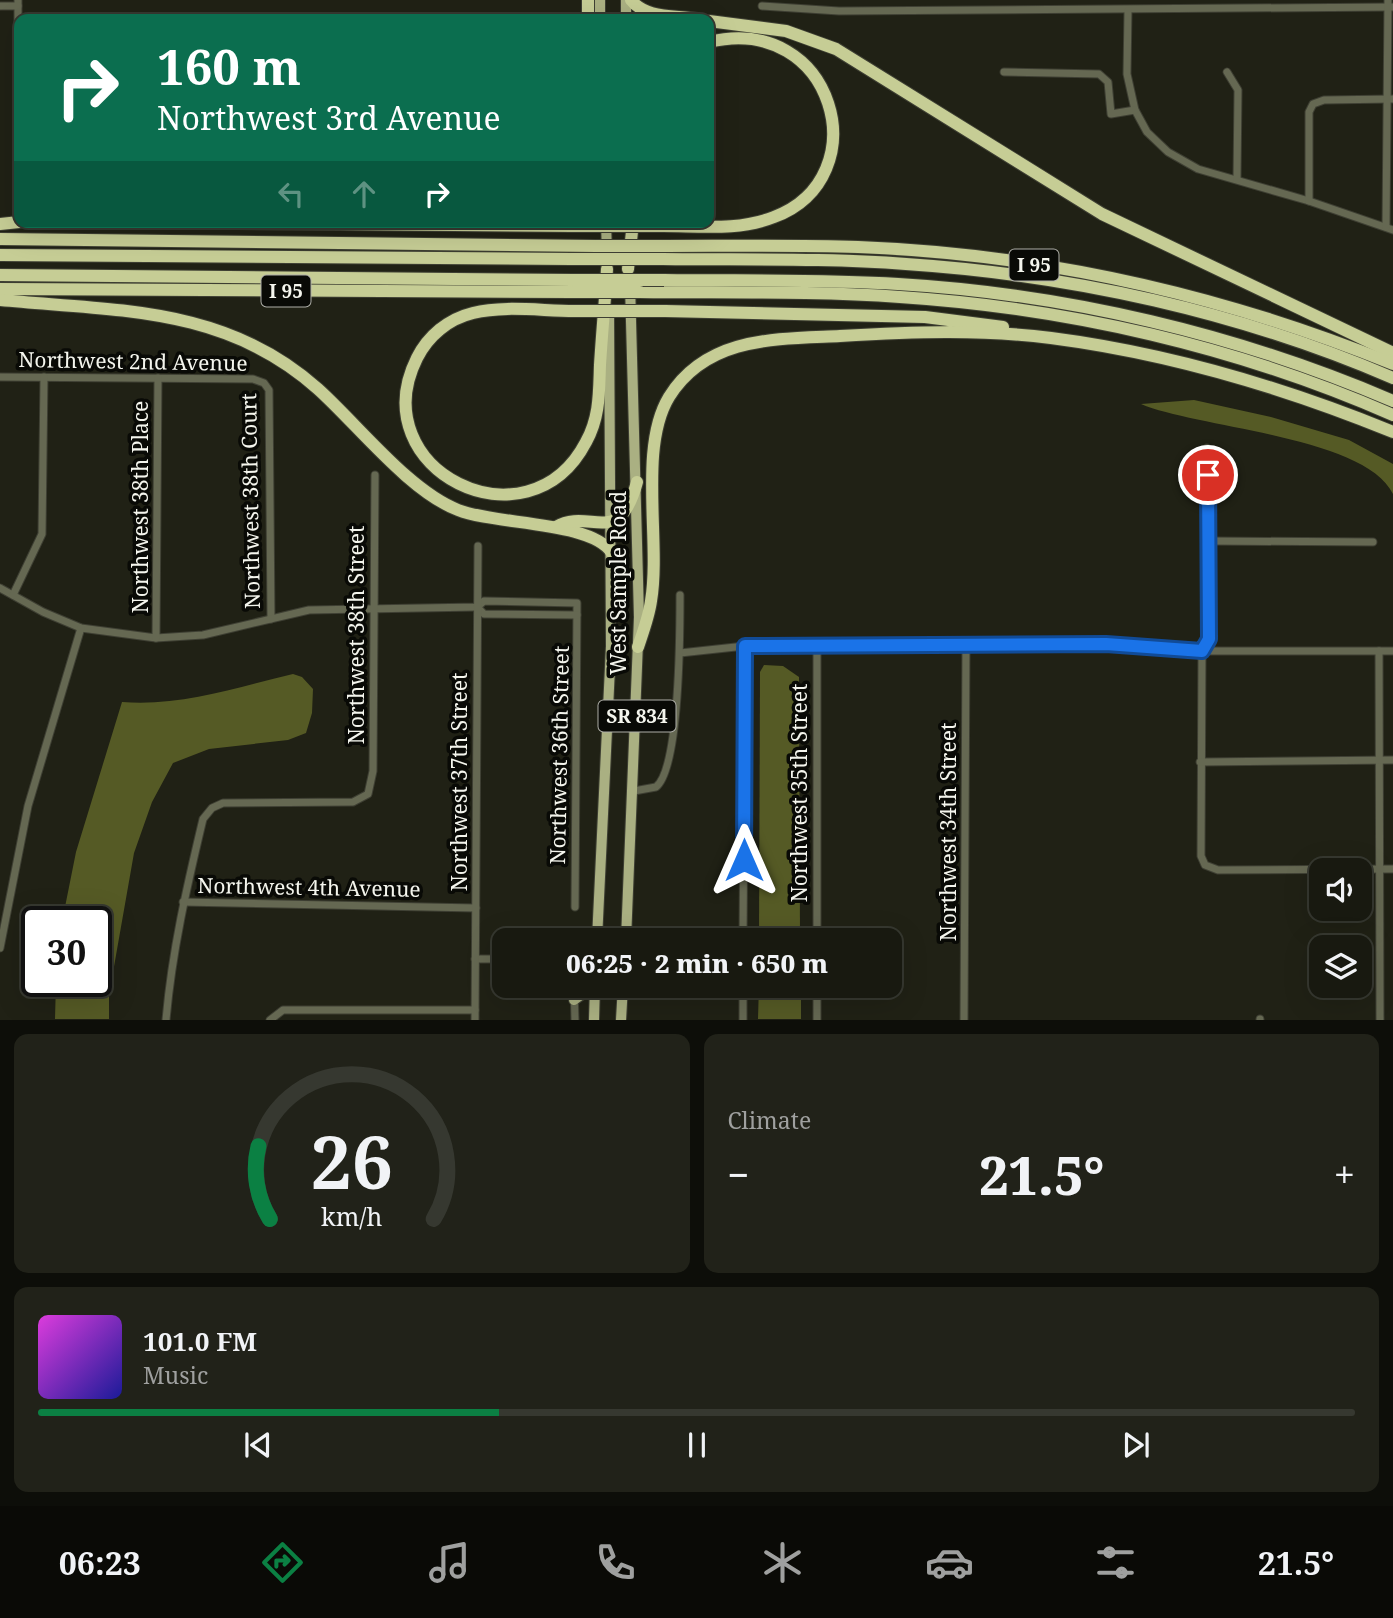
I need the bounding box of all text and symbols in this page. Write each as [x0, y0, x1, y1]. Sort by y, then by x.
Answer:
text: 160 m [157, 33, 301, 99]
icon: right [42, 42, 133, 133]
text: Northwest 3rd Avenue [157, 96, 501, 139]
icon: left [272, 175, 310, 213]
icon: ahead [345, 175, 383, 213]
icon: right [418, 175, 456, 213]
road number: I 95 [1010, 249, 1058, 280]
road number: I 95 [262, 276, 310, 306]
street label: Northwest 2nd Avenue [18, 345, 248, 377]
street label: Northwest 38th Court [234, 393, 266, 609]
street label: Northwest 38th Place [126, 401, 154, 613]
pin [1178, 445, 1238, 505]
icon: arrive [1189, 456, 1227, 494]
street label: West Sample Road [604, 491, 632, 675]
street label: Northwest 38th Street [342, 526, 370, 744]
street label: Northwest 36th Street [543, 645, 575, 865]
street label: Northwest 37th Street [445, 673, 473, 891]
street label: Northwest 35th Street [785, 684, 813, 902]
road number: SR 834 [598, 701, 676, 732]
street label: Northwest 34th Street [934, 723, 962, 941]
position arrow [707, 823, 781, 897]
map controls [1309, 858, 1372, 998]
button: sound [1309, 858, 1372, 921]
street label: Northwest 4th Avenue [197, 871, 421, 903]
speed limit sign: 30 [21, 906, 112, 997]
button: layers [1309, 935, 1372, 998]
text: 06:25 · 2 min · 650 m [566, 945, 828, 981]
text: Climate [728, 1104, 811, 1136]
text: 26 [311, 1112, 393, 1211]
text: 21.5° [979, 1139, 1104, 1210]
text: − [728, 1148, 750, 1200]
text: + [1334, 1148, 1355, 1200]
text: km/h [321, 1199, 383, 1233]
text: 101.0 FM [143, 1323, 257, 1359]
text: Music [143, 1359, 208, 1391]
icon: previous [239, 1426, 277, 1464]
icon: pause [678, 1426, 716, 1464]
icon: next [1117, 1426, 1155, 1464]
icon: directions [258, 1538, 307, 1587]
icon: music [425, 1538, 474, 1587]
icon: phone [591, 1538, 640, 1587]
icon: climate [758, 1538, 807, 1587]
icon: car [925, 1538, 974, 1587]
icon: filters [1091, 1538, 1140, 1587]
text: 06:23 [59, 1541, 141, 1584]
text: 21.5° [1258, 1541, 1334, 1584]

